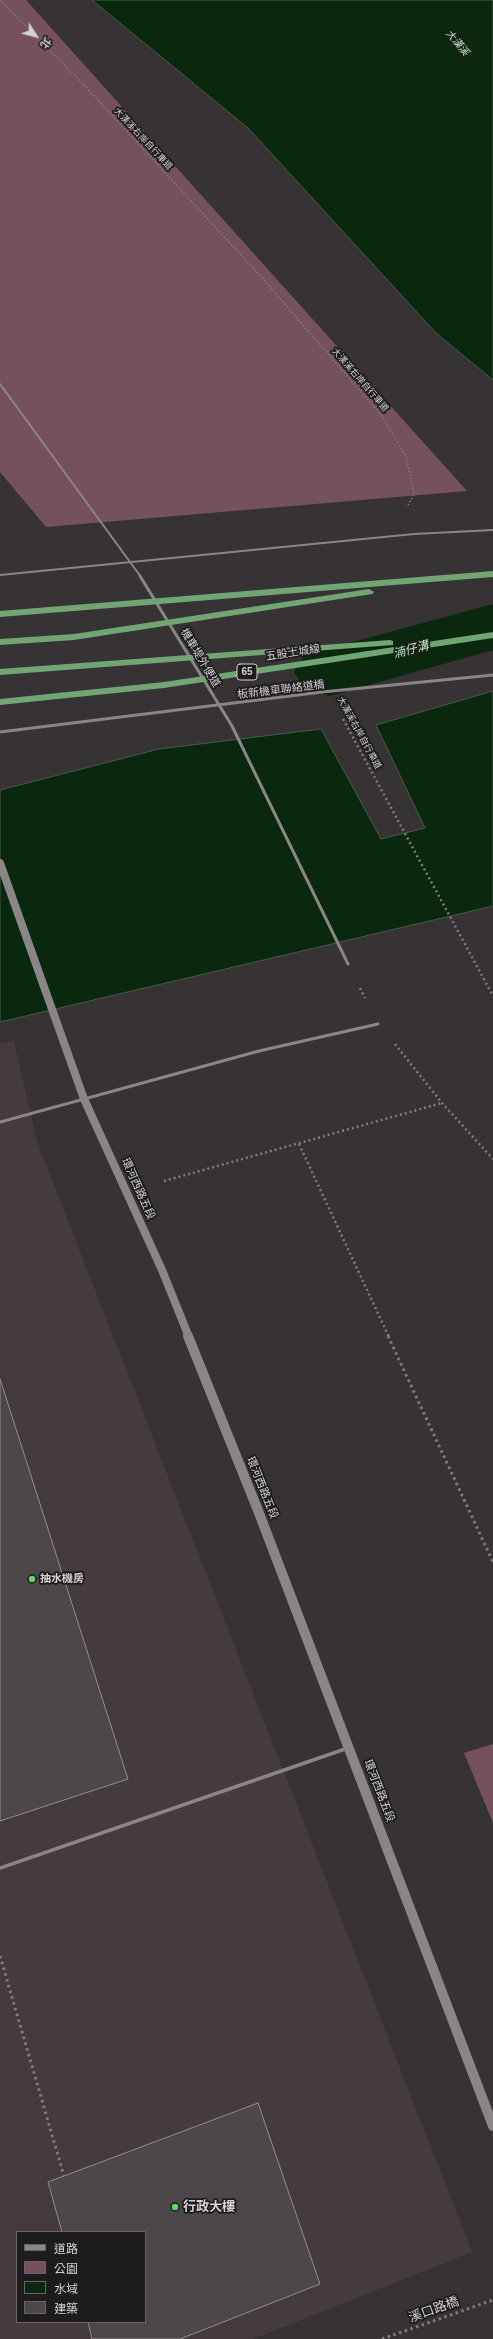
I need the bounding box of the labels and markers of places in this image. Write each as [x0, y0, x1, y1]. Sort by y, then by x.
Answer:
place label: 抽水機房 [40, 1572, 84, 1586]
marker: 抽水機房 [27, 1574, 37, 1584]
place label: 行政大樓 [183, 2199, 235, 2215]
marker: 行政大樓 [170, 2202, 180, 2212]

